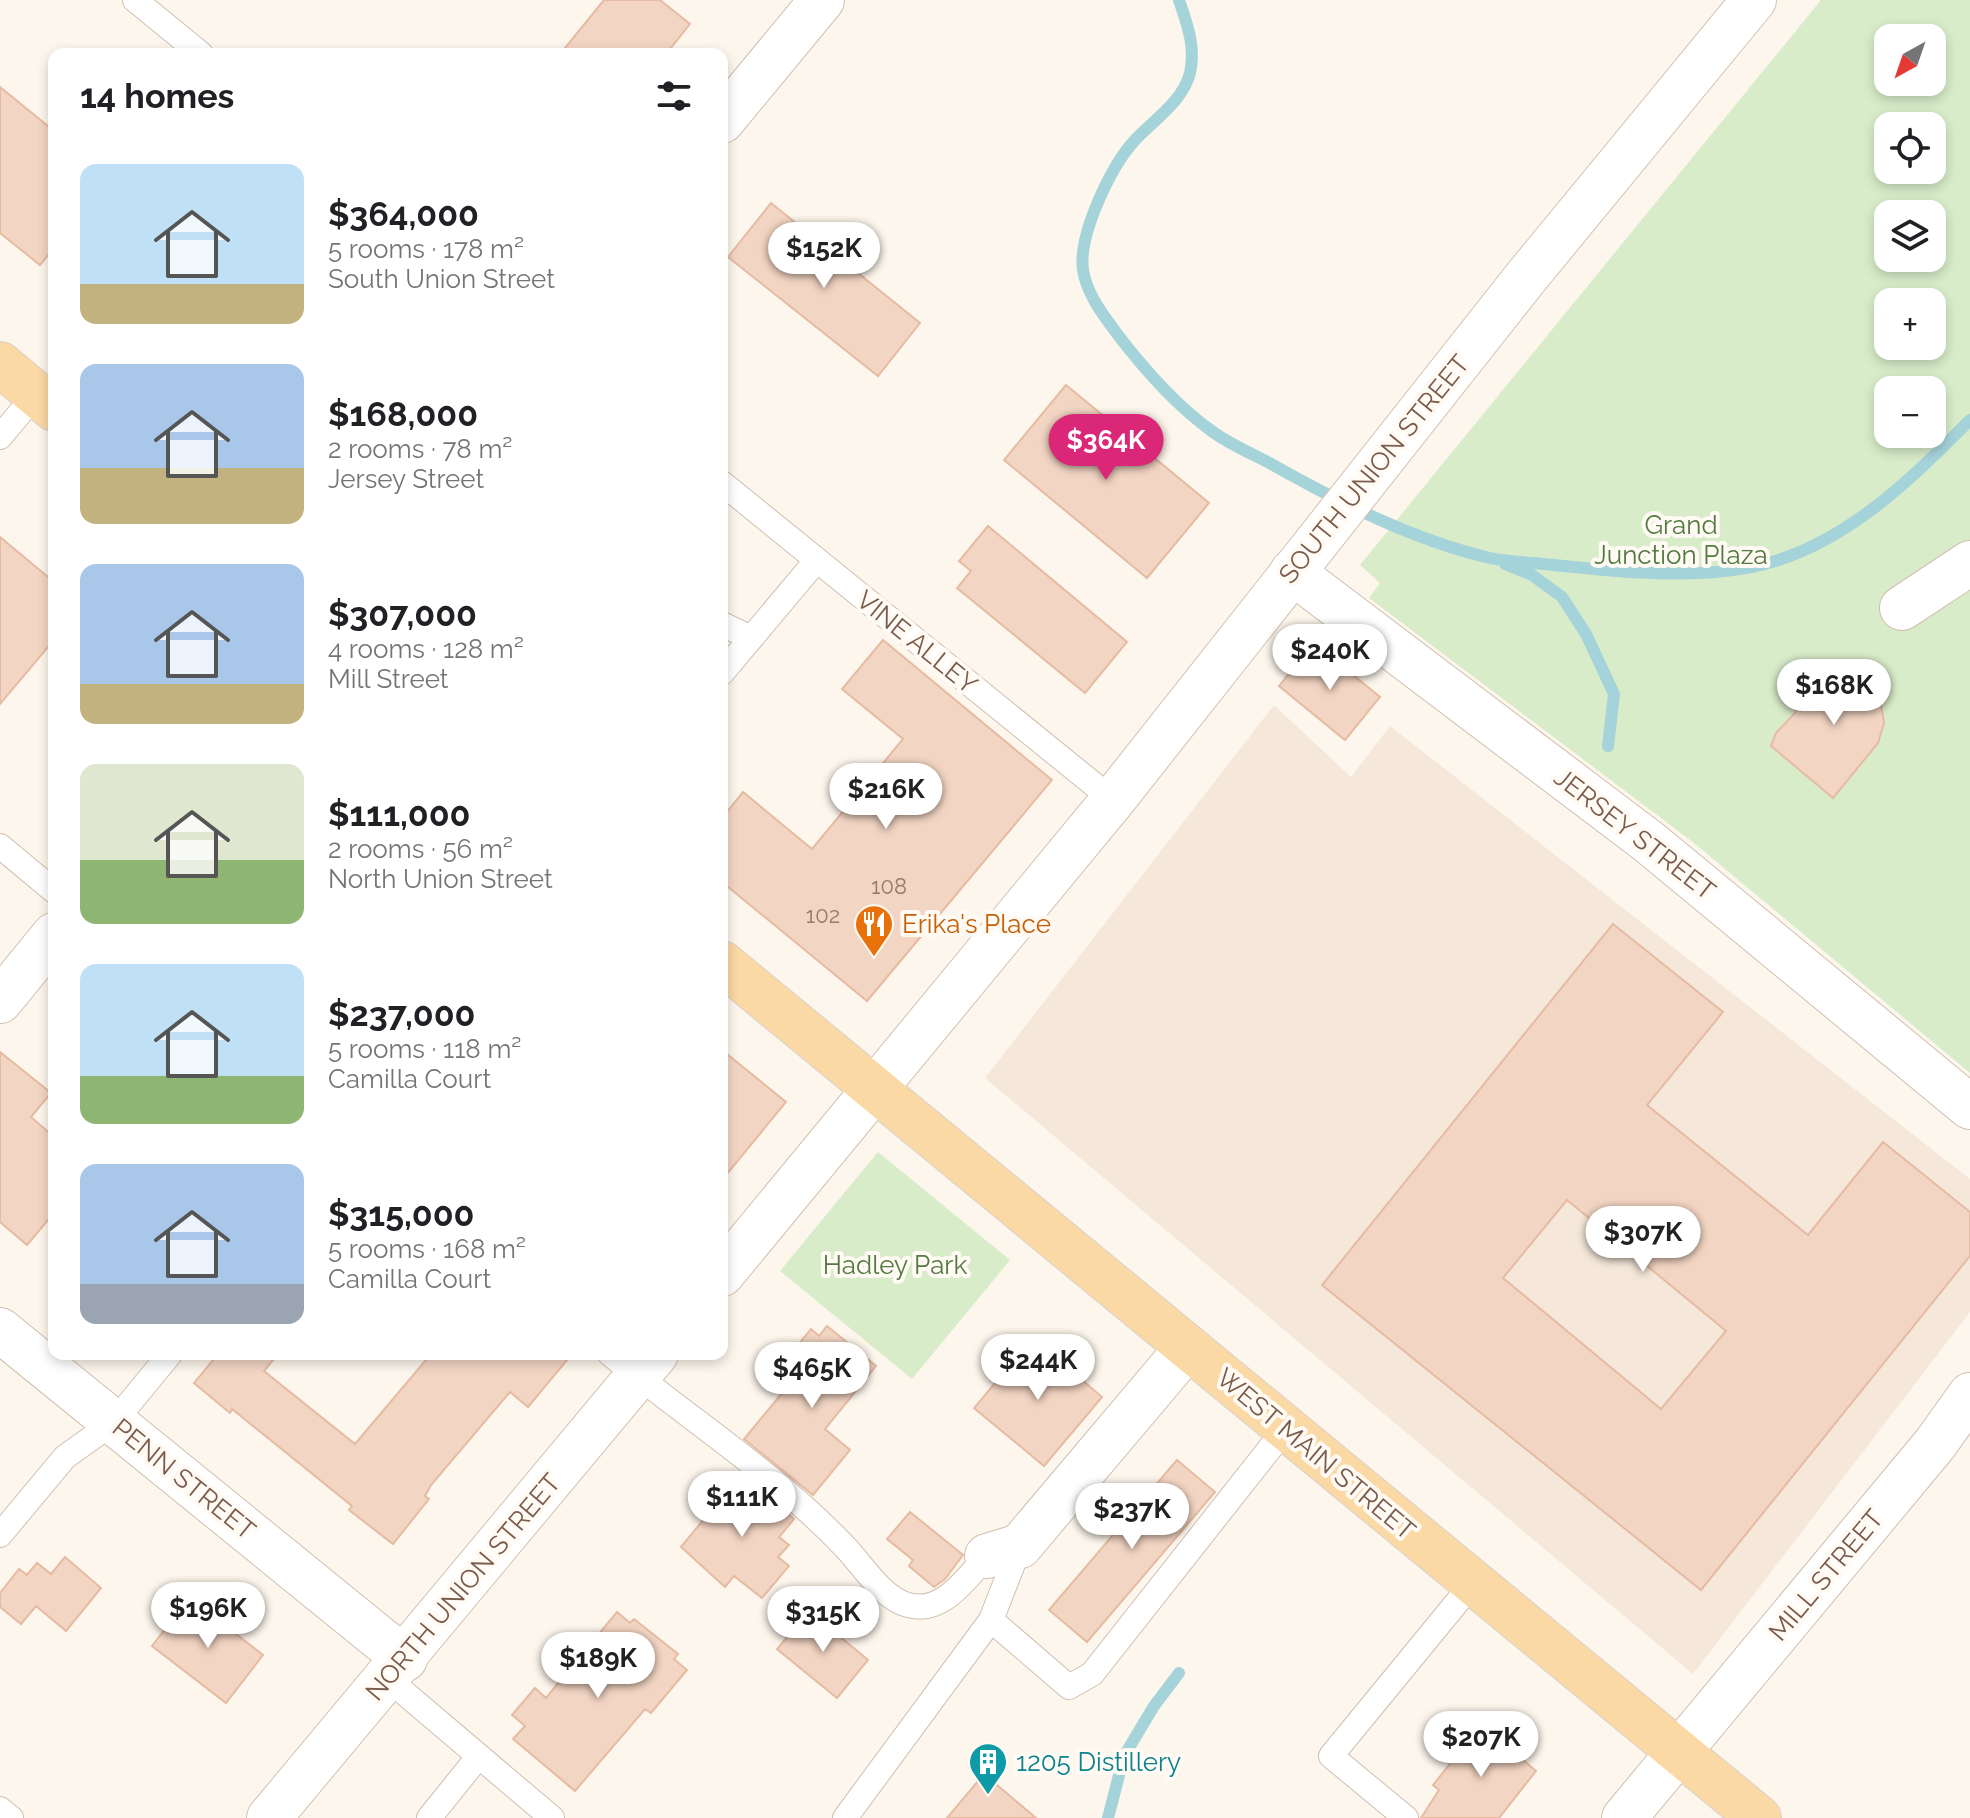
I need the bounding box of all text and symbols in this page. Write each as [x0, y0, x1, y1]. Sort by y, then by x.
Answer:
north arrow [1874, 24, 1946, 96]
map controls [1874, 24, 1946, 448]
icon: filters [652, 74, 696, 118]
text: 14 homes [80, 76, 234, 116]
button: locate [1874, 112, 1946, 184]
text: $364,000 [328, 194, 479, 234]
icon: home [144, 196, 240, 292]
button: layers [1874, 200, 1946, 272]
pin: $152K [768, 222, 880, 290]
text: $152K [786, 233, 862, 263]
text: 5 rooms · 178 m² [328, 234, 524, 264]
text: South Union Street [328, 264, 555, 294]
button: + [1874, 288, 1946, 360]
street label: SOUTH UNION STREET [1273, 349, 1475, 589]
button: − [1874, 376, 1946, 448]
text: $168,000 [328, 394, 478, 434]
icon: home [144, 396, 240, 492]
pin: $364K [1050, 414, 1162, 482]
text: $364K [1067, 425, 1145, 455]
text: 2 rooms · 78 m² [328, 434, 512, 464]
text: Jersey Street [328, 464, 484, 494]
park label: Grand Junction Plaza [1594, 510, 1768, 570]
street label: VINE ALLEY [851, 584, 983, 700]
text: $307,000 [328, 594, 477, 634]
icon: home [144, 596, 240, 692]
pin: $240K [1274, 624, 1386, 692]
text: 4 rooms · 128 m² [328, 634, 524, 664]
text: $240K [1290, 635, 1370, 665]
pin: $168K [1778, 659, 1890, 727]
text: Mill Street [328, 664, 449, 694]
text: $168K [1795, 670, 1873, 700]
street label: JERSEY STREET [1549, 762, 1721, 906]
pin: $216K [830, 763, 942, 831]
text: $216K [847, 774, 925, 804]
text: $111,000 [328, 794, 470, 834]
icon: home [144, 796, 240, 892]
text: 2 rooms · 56 m² [328, 834, 513, 864]
text: North Union Street [328, 864, 553, 894]
house number: 108 [871, 873, 907, 899]
house number: 102 [806, 902, 840, 928]
restaurant icon: Erika's Place [853, 903, 895, 958]
place label: Erika's Place [902, 909, 1051, 939]
text: $237,000 [328, 994, 475, 1034]
icon: home [144, 996, 240, 1092]
text: 5 rooms · 118 m² [328, 1034, 521, 1064]
text: Camilla Court [328, 1064, 491, 1094]
text: $315,000 [328, 1194, 475, 1234]
icon: home [144, 1196, 240, 1292]
pin: $307K [1587, 1206, 1699, 1274]
text: $307K [1604, 1217, 1682, 1247]
text: 5 rooms · 168 m² [328, 1234, 526, 1264]
park label: Hadley Park [823, 1250, 967, 1280]
text: Camilla Court [328, 1264, 491, 1294]
pin: $244K [982, 1334, 1094, 1402]
pin: $465K [756, 1342, 868, 1410]
text: $244K [999, 1345, 1077, 1375]
text: $465K [773, 1353, 851, 1383]
street label: WEST MAIN STREET [1211, 1362, 1422, 1546]
street label: PENN STREET [107, 1412, 262, 1546]
street label: NORTH UNION STREET [359, 1468, 567, 1706]
pin: $111K [686, 1471, 798, 1539]
text: $111K [706, 1482, 778, 1512]
pin: $237K [1076, 1483, 1188, 1551]
text: $237K [1093, 1494, 1171, 1524]
street label: MILL STREET [1763, 1503, 1889, 1647]
pin: $196K [152, 1582, 264, 1650]
pin: $315K [767, 1586, 879, 1654]
text: $196K [169, 1593, 247, 1623]
text: $315K [785, 1597, 861, 1627]
pin: $189K [542, 1632, 654, 1700]
text: $189K [559, 1643, 637, 1673]
pin: $207K [1425, 1711, 1537, 1779]
text: $207K [1441, 1722, 1521, 1752]
building icon: 1205 Distillery [967, 1741, 1009, 1796]
place label: 1205 Distillery [1016, 1747, 1181, 1777]

